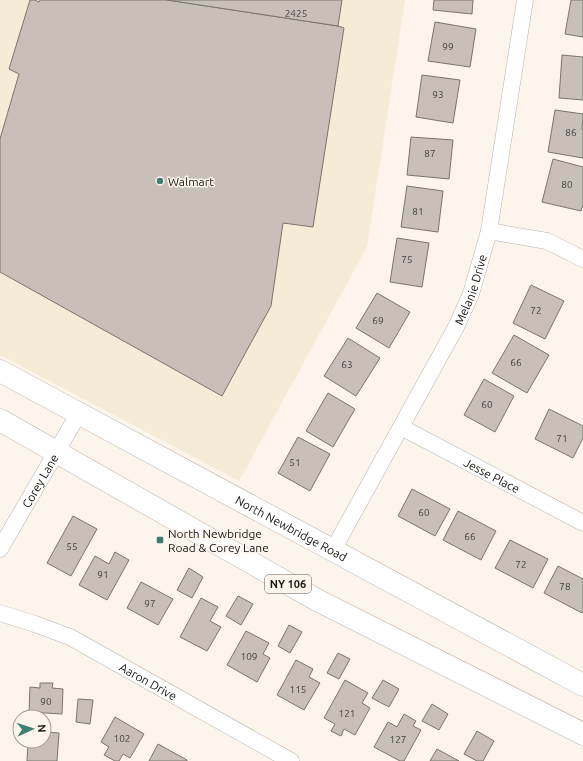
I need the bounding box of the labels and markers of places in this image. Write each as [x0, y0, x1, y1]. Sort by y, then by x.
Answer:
place label: Walmart [168, 175, 214, 188]
marker: Walmart [155, 176, 165, 186]
place label: North Newbridge Road & Corey Lane [168, 527, 269, 554]
marker: North Newbridge Road & Corey Lane [155, 535, 165, 545]

